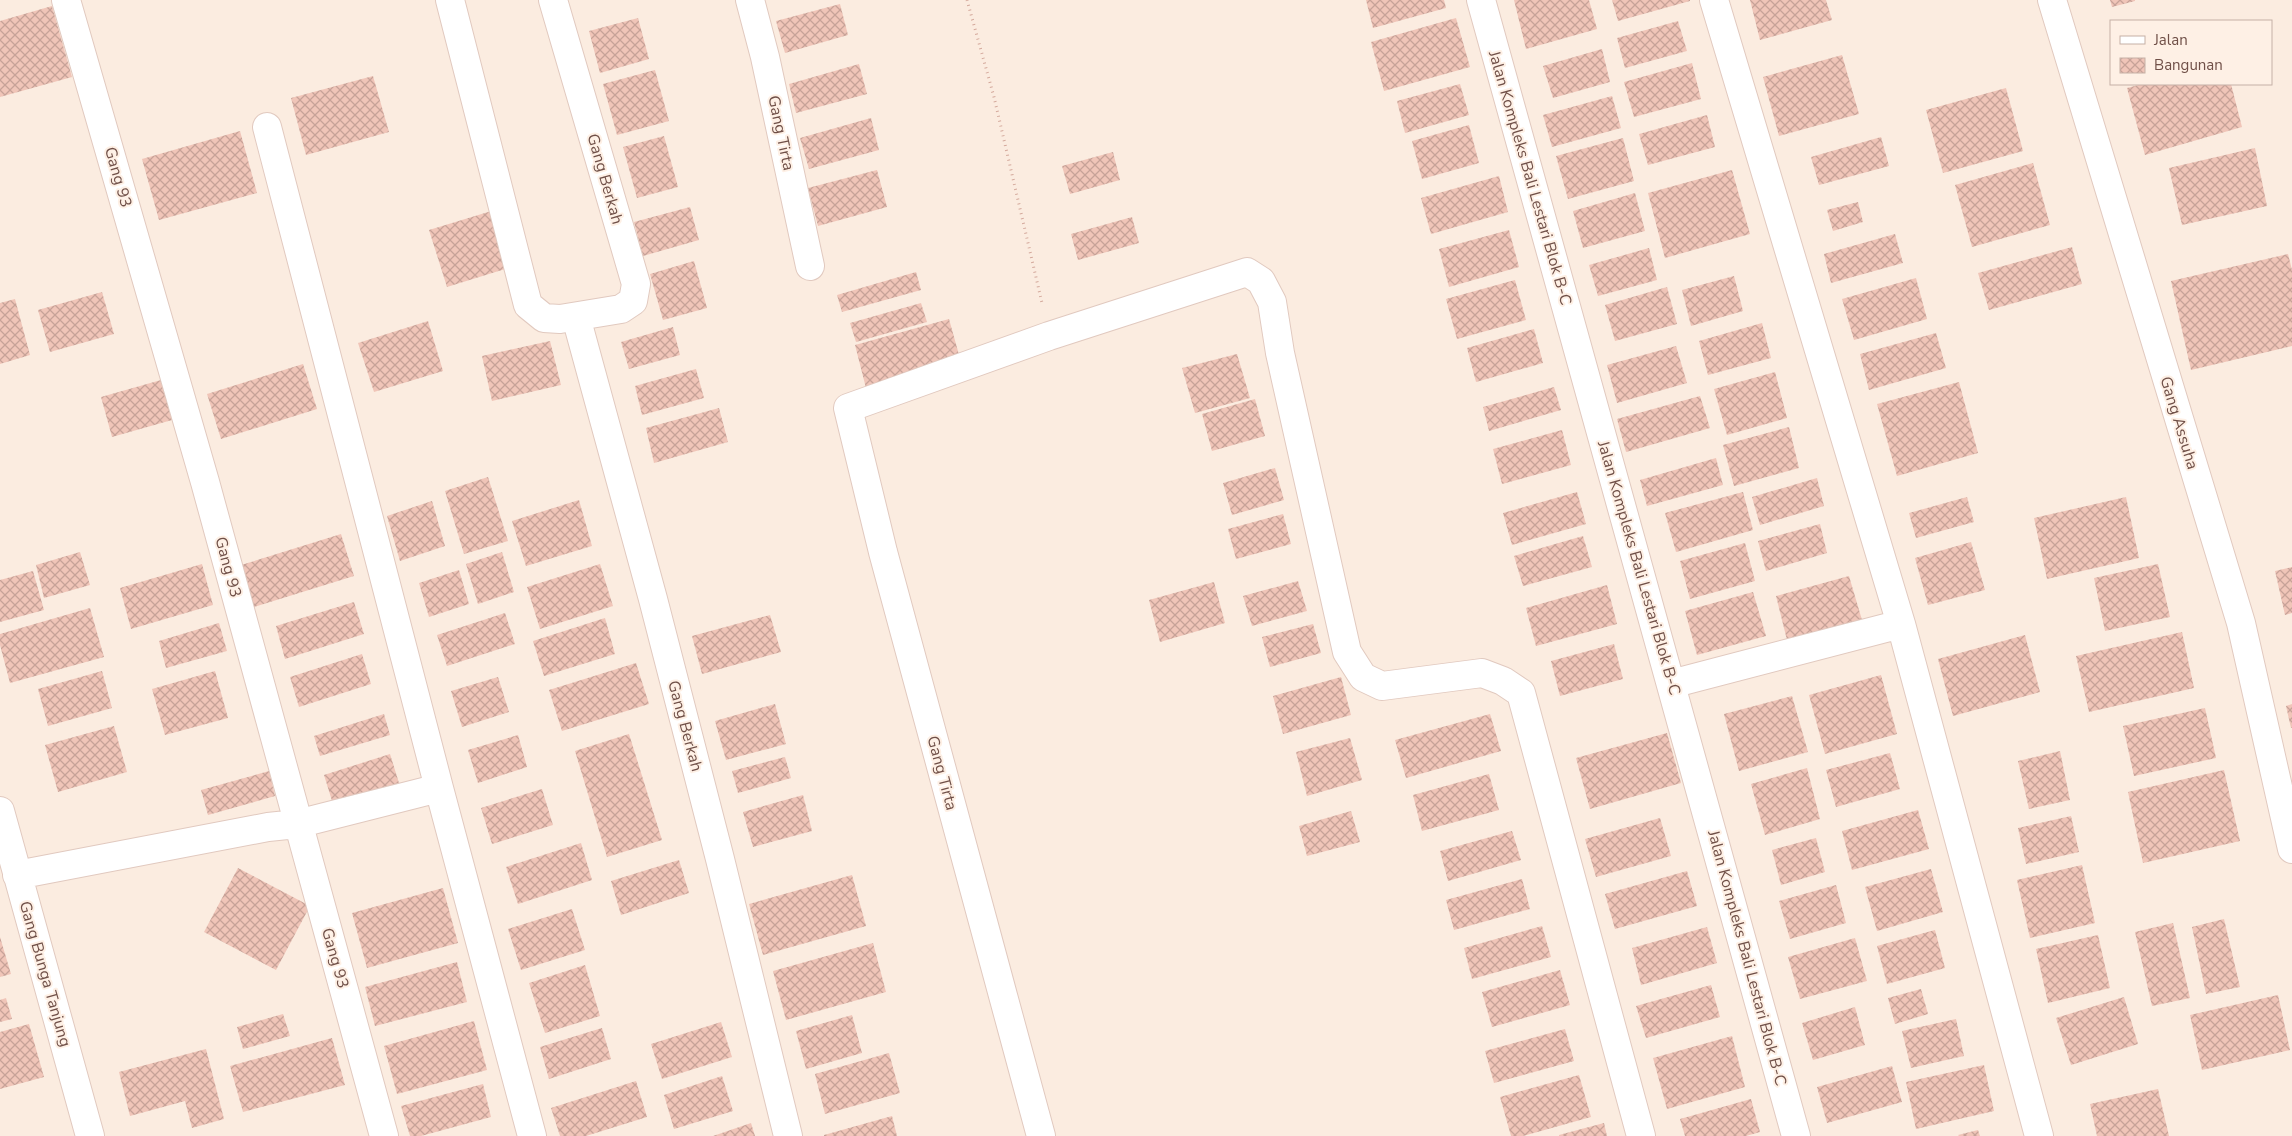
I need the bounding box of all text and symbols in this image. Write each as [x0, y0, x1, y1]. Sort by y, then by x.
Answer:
legend [2110, 20, 2272, 85]
text: Jalan [2153, 30, 2188, 50]
street label: Jalan Kompleks Bali Lestari Blok B-C [1483, 47, 1577, 308]
text: Bangunan [2154, 55, 2223, 75]
street label: Gang Tirta [762, 93, 800, 173]
street label: Gang Berkah [582, 131, 628, 227]
street label: Gang 93 [99, 144, 137, 210]
street label: Gang Assuha [2154, 374, 2204, 472]
street label: Jalan Kompleks Bali Lestari Blok B-C [1592, 437, 1686, 698]
street label: Gang 93 [209, 534, 247, 600]
street label: Gang Berkah [662, 678, 708, 774]
street label: Gang Tirta [922, 733, 962, 813]
street label: Jalan Kompleks Bali Lestari Blok B-C [1702, 827, 1792, 1088]
street label: Gang Bunga Tanjung [14, 899, 76, 1049]
street label: Gang 93 [316, 925, 354, 991]

